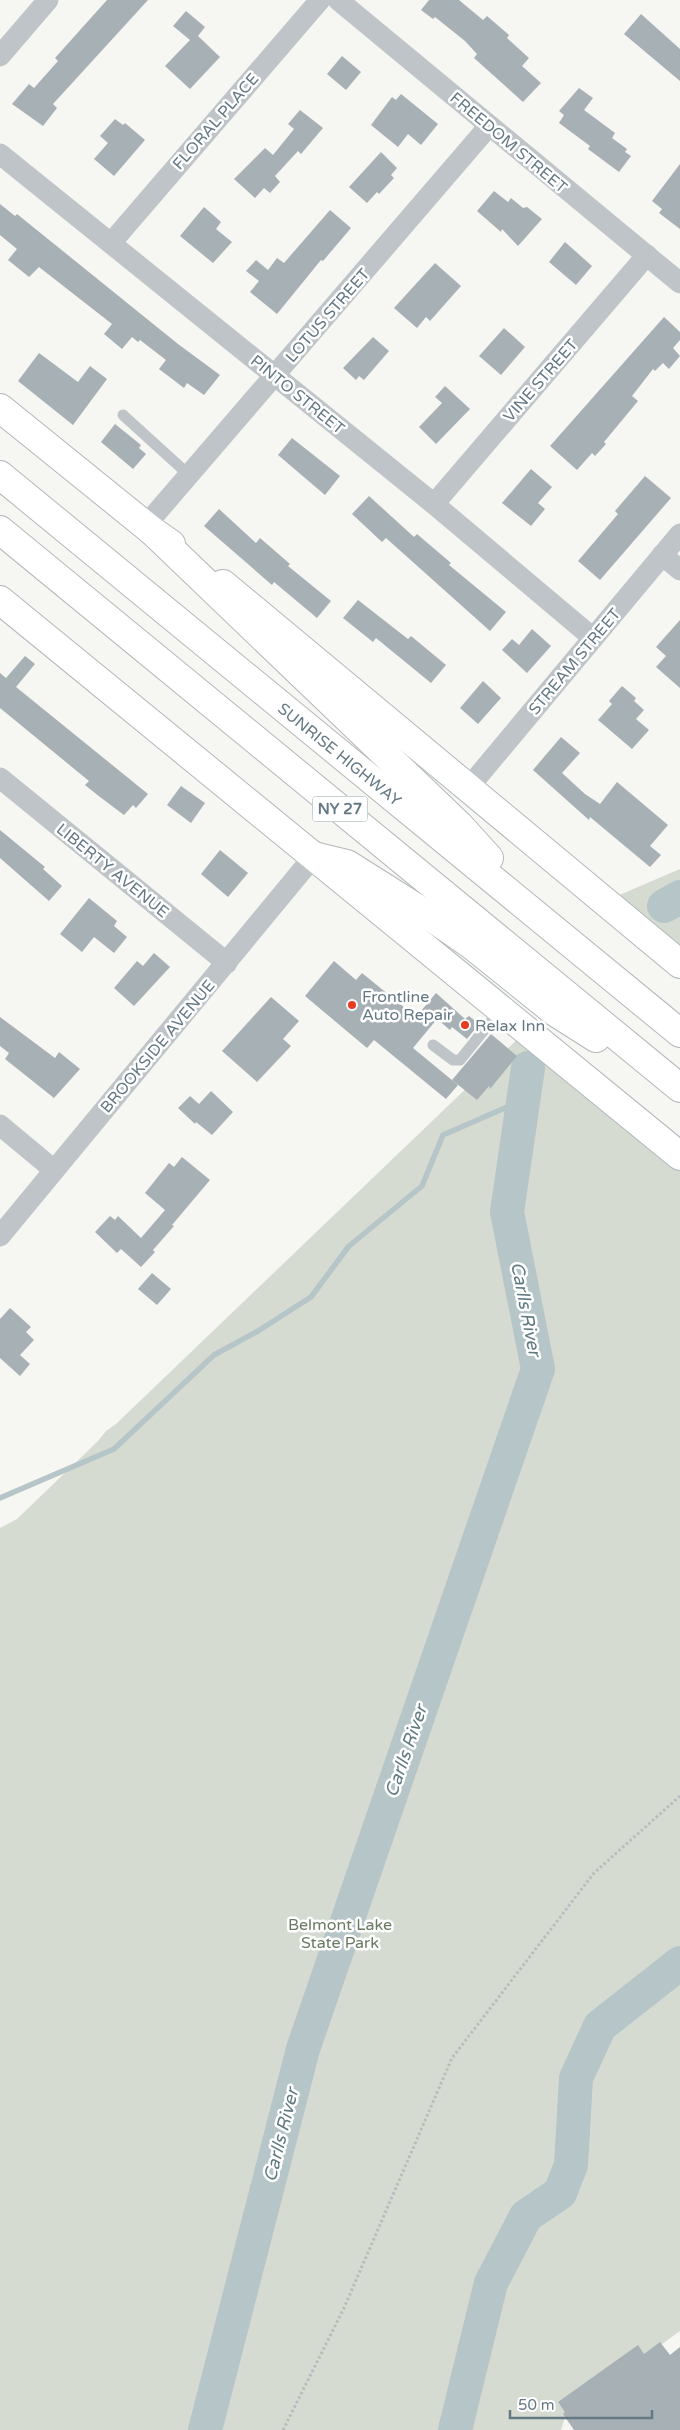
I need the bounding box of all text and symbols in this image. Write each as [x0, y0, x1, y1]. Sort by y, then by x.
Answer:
street label: FLORAL PLACE [168, 69, 263, 174]
street label: FREEDOM STREET [446, 88, 571, 198]
street label: LOTUS STREET [281, 264, 374, 367]
street label: VINE STREET [499, 335, 582, 426]
street label: PINTO STREET [246, 351, 349, 439]
street label: STREAM STREET [524, 604, 625, 719]
street label: SUNRISE HIGHWAY [274, 699, 405, 811]
road number: NY 27 [312, 796, 368, 822]
street label: LIBERTY AVENUE [52, 819, 173, 922]
street label: BROOKSIDE AVENUE [96, 976, 219, 1117]
place label: Frontline Auto Repair [362, 987, 454, 1025]
marker: Frontline Auto Repair [346, 999, 358, 1011]
place label: Relax Inn [475, 1016, 545, 1036]
marker: Relax Inn [459, 1019, 471, 1031]
water label: Carlls River [506, 1260, 546, 1360]
water label: Carlls River [380, 1700, 433, 1800]
park label: Belmont Lake State Park [288, 1915, 392, 1953]
water label: Carlls River [259, 2084, 304, 2184]
scale bar [510, 2388, 652, 2420]
text: 50 m [518, 2396, 555, 2414]

